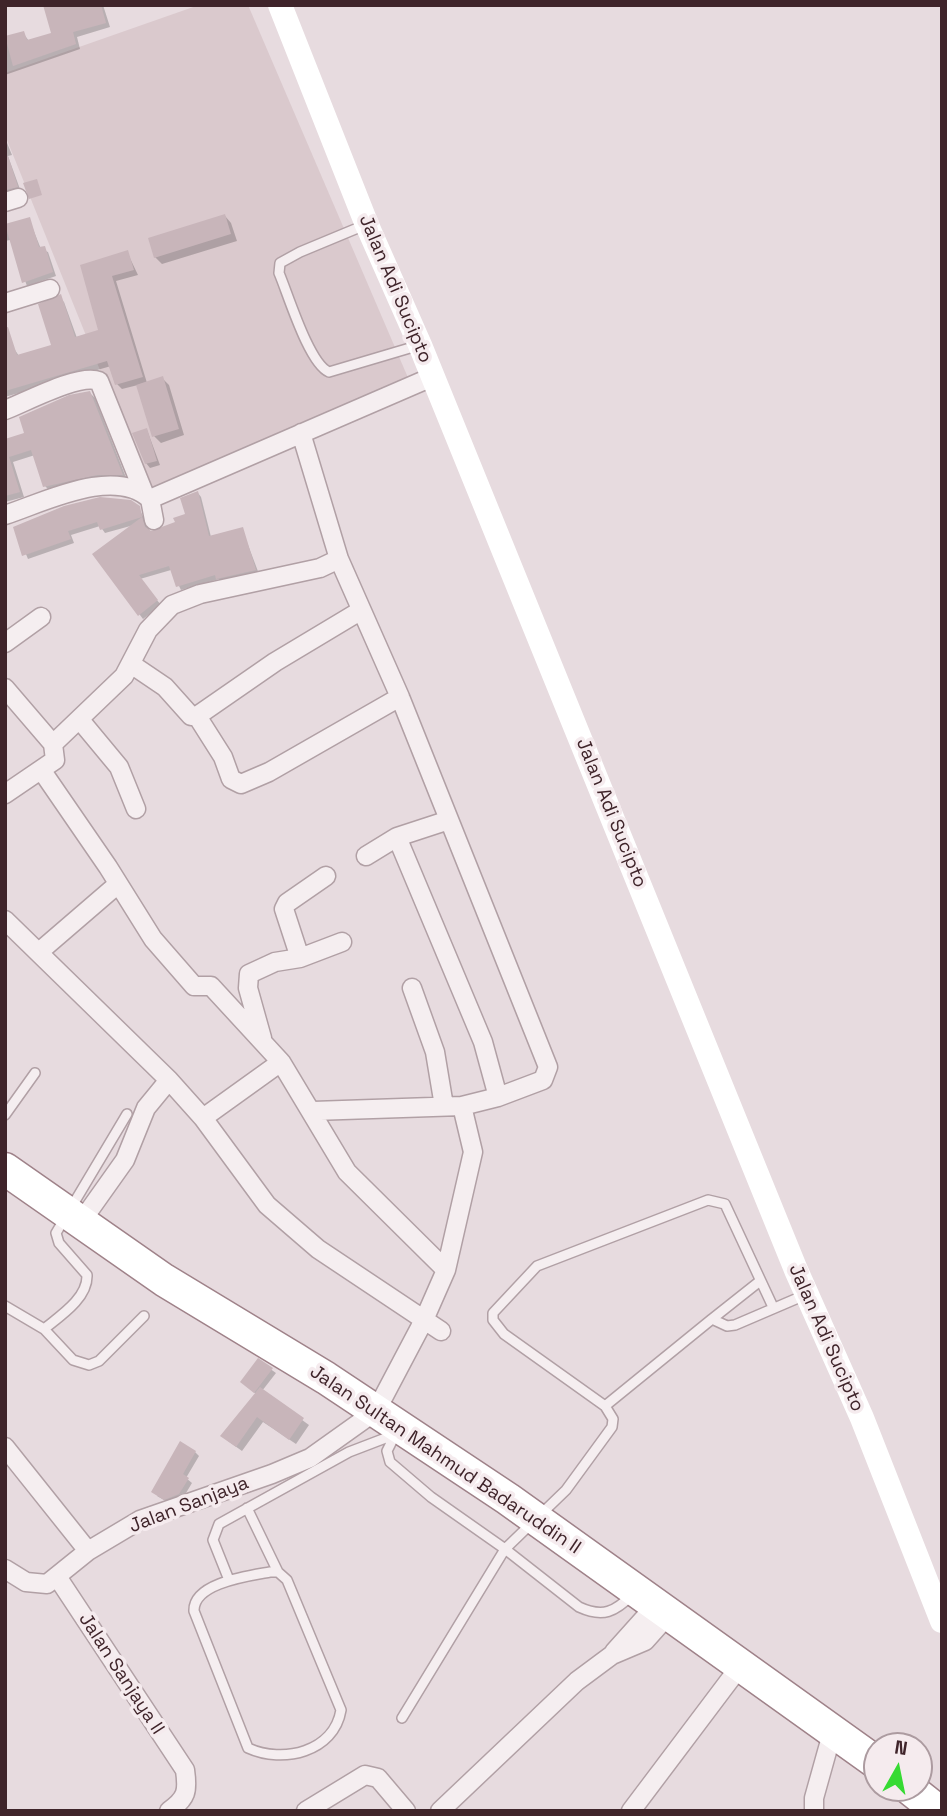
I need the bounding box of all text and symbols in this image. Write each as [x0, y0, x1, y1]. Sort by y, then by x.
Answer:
street label: Jalan Adi Sucipto [353, 211, 437, 367]
street label: Jalan Adi Sucipto [571, 735, 651, 891]
street label: Jalan Adi Sucipto [783, 1261, 869, 1415]
street label: Jalan Sultan Mahmud Badaruddin II [305, 1361, 585, 1559]
street label: Jalan Sanjaya [126, 1472, 252, 1538]
street label: Jalan Sanjaya II [73, 1609, 169, 1739]
north arrow [863, 1732, 933, 1802]
text: N [893, 1734, 909, 1761]

